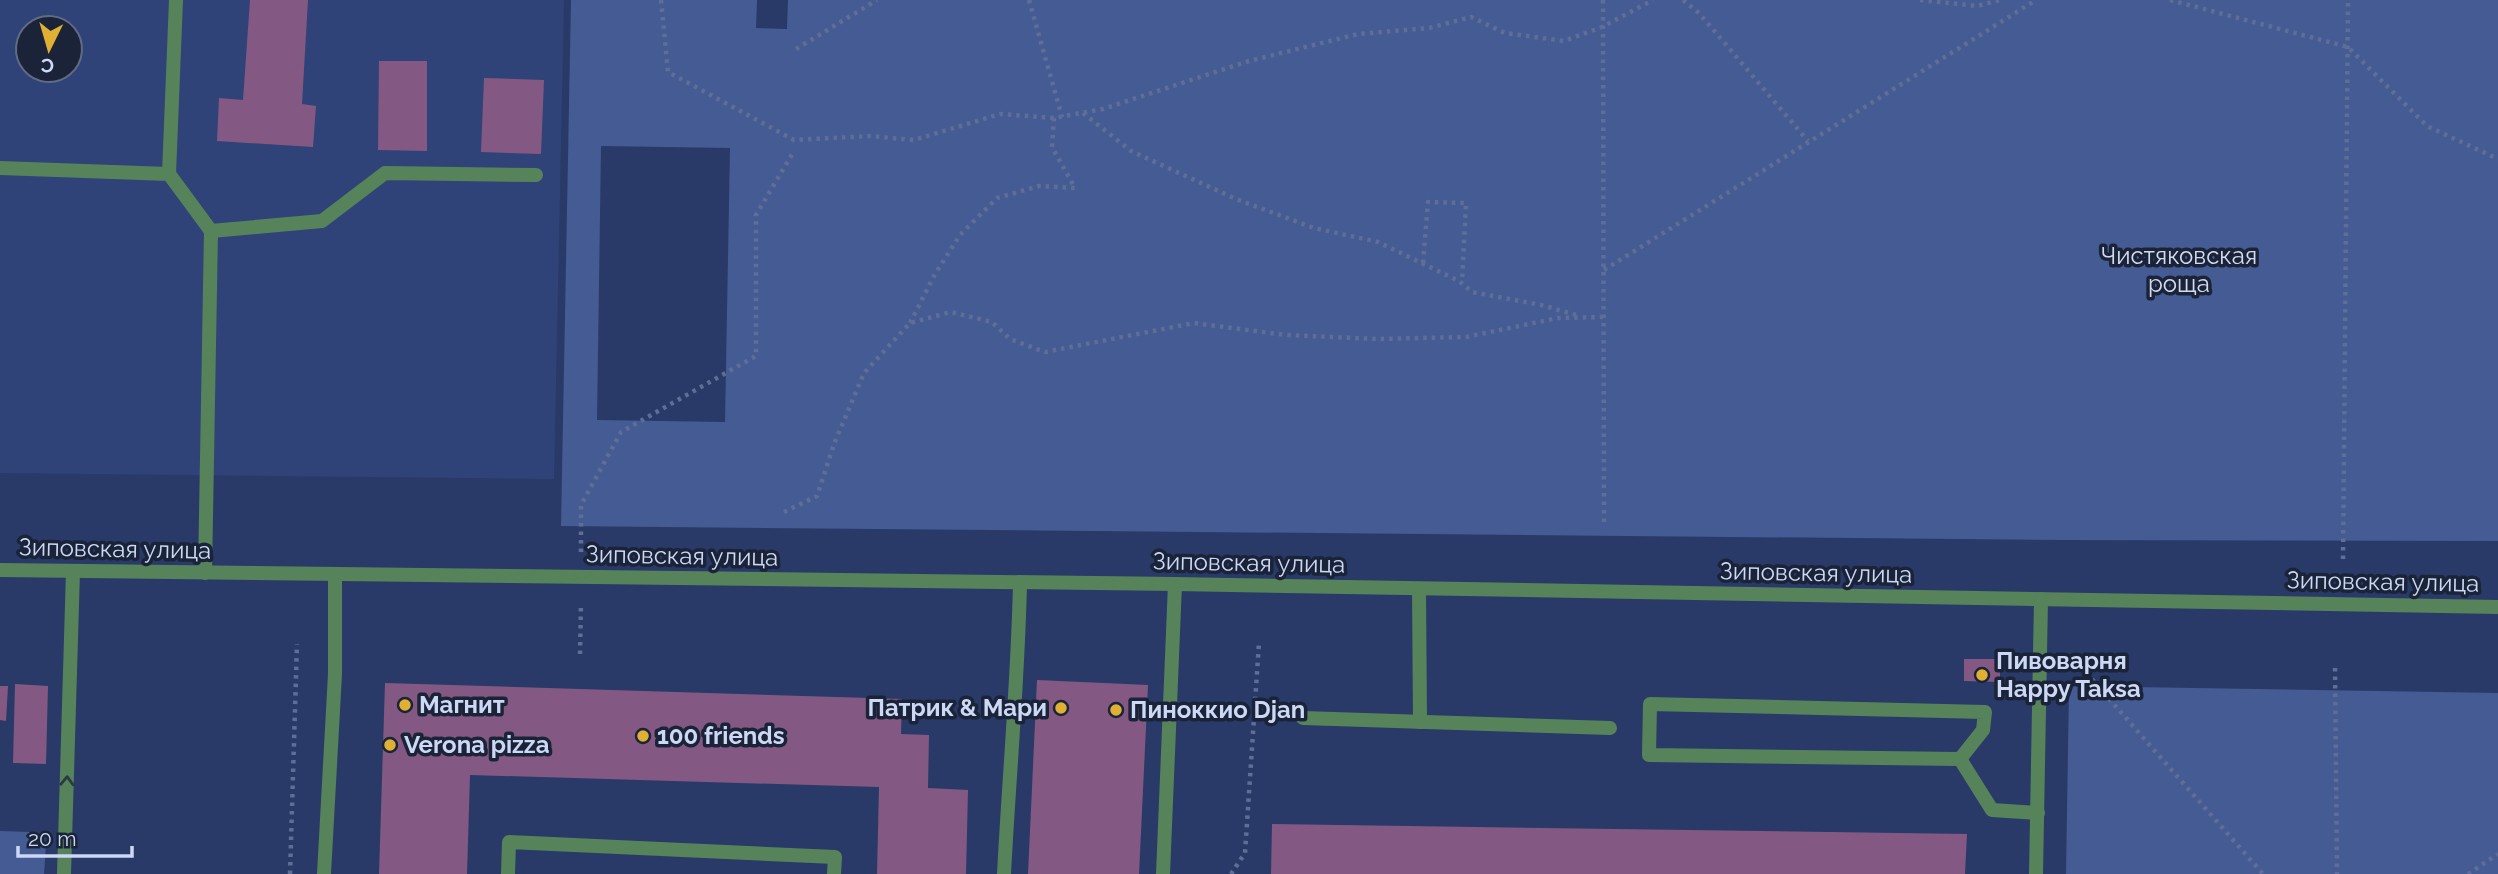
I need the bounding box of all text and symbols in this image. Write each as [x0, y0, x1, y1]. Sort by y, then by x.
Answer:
north arrow [14, 14, 84, 84]
text: С [40, 54, 55, 77]
park label: Чистяковская роща [2101, 241, 2257, 298]
street label: Зиповская улица [18, 532, 212, 565]
street label: Зиповская улица [585, 539, 779, 572]
street label: Зиповская улица [1152, 546, 1346, 579]
street label: Зиповская улица [1719, 556, 1913, 589]
street label: Зиповская улица [2286, 565, 2480, 598]
place label: Пивоварня Happy Taksa [1996, 646, 2141, 703]
marker: Пивоварня Happy Taksa [1974, 667, 1990, 683]
place label: Магнит [419, 690, 505, 719]
place label: Патрик & Мари [867, 693, 1047, 722]
place label: Пиноккио Djan [1130, 695, 1305, 724]
marker: Магнит [397, 697, 413, 713]
marker: Патрик & Мари [1053, 700, 1069, 716]
marker: Пиноккио Djan [1108, 702, 1124, 718]
place label: 100 friends [657, 721, 785, 750]
marker: 100 friends [635, 728, 651, 744]
place label: Verona pizza [404, 730, 550, 759]
marker: Verona pizza [382, 737, 398, 753]
one-way arrow [60, 776, 75, 787]
scale bar [18, 814, 131, 858]
text: 20 m [28, 826, 76, 851]

